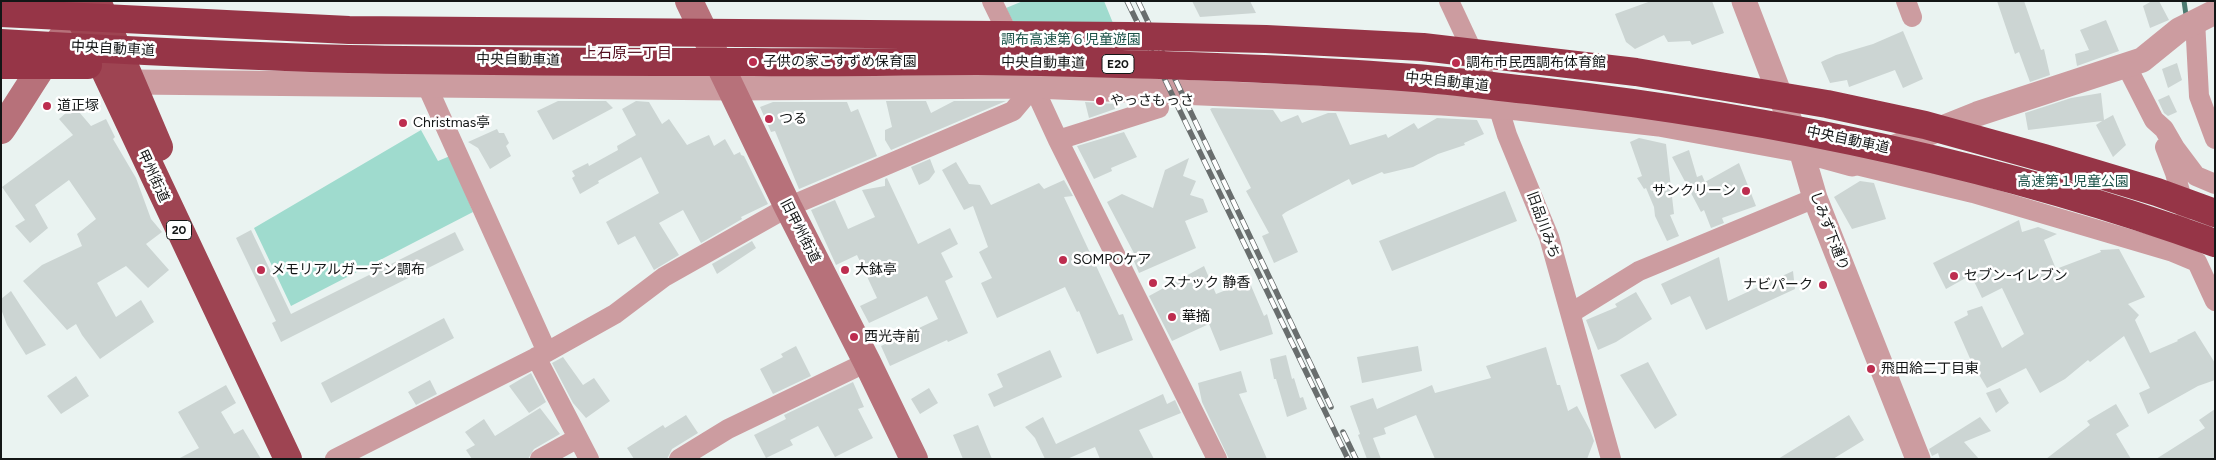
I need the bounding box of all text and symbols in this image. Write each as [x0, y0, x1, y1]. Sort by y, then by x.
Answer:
park label: 調布高速第６児童遊園 [1001, 32, 1141, 48]
street label: 中央自動車道 [71, 38, 155, 60]
district label: 上石原一丁目 [582, 45, 672, 63]
street label: 中央自動車道 [476, 51, 560, 69]
place label: 子供の家こすずめ保育園 [763, 54, 917, 70]
street label: 中央自動車道 [1001, 54, 1085, 72]
road number: E20 [1102, 54, 1134, 74]
place label: 調布市民西調布体育館 [1466, 55, 1606, 71]
marker: 子供の家こすずめ保育園 [747, 56, 759, 68]
marker: 調布市民西調布体育館 [1450, 57, 1462, 69]
street label: 中央自動車道 [1404, 69, 1490, 95]
place label: やっさもっさ [1110, 93, 1194, 109]
marker: やっさもっさ [1094, 95, 1106, 107]
place label: 道正塚 [57, 98, 99, 114]
marker: 道正塚 [41, 100, 53, 112]
place label: つる [779, 111, 807, 127]
marker: つる [763, 113, 775, 125]
place label: Christmas亭 [413, 115, 490, 131]
marker: Christmas亭 [397, 117, 409, 129]
street label: 中央自動車道 [1805, 123, 1891, 157]
street label: 甲州街道 [134, 147, 172, 205]
park label: 高速第１児童公園 [2017, 174, 2129, 190]
place label: サンクリーン [1652, 183, 1736, 199]
marker: サンクリーン [1740, 185, 1752, 197]
street label: 旧品川みち [1523, 189, 1563, 261]
street label: しみず下通り [1806, 189, 1852, 273]
street label: 旧甲州街道 [777, 196, 823, 266]
road number: 20 [166, 220, 192, 240]
place label: SOMPOケア [1073, 252, 1151, 268]
marker: SOMPOケア [1057, 254, 1069, 266]
place label: メモリアルガーデン調布 [271, 262, 425, 278]
place label: 大鉢亭 [855, 262, 897, 278]
marker: メモリアルガーデン調布 [255, 264, 267, 276]
marker: 大鉢亭 [839, 264, 851, 276]
place label: セブン-イレブン [1964, 268, 2068, 284]
marker: セブン-イレブン [1948, 270, 1960, 282]
place label: スナック 静香 [1163, 275, 1250, 291]
marker: スナック 静香 [1147, 277, 1159, 289]
place label: ナビパーク [1743, 277, 1813, 293]
marker: ナビパーク [1817, 279, 1829, 291]
place label: 華摘 [1182, 309, 1210, 325]
marker: 華摘 [1166, 311, 1178, 323]
place label: 西光寺前 [864, 329, 920, 345]
marker: 西光寺前 [848, 331, 860, 343]
place label: 飛田給二丁目東 [1881, 361, 1979, 377]
marker: 飛田給二丁目東 [1865, 363, 1877, 375]

